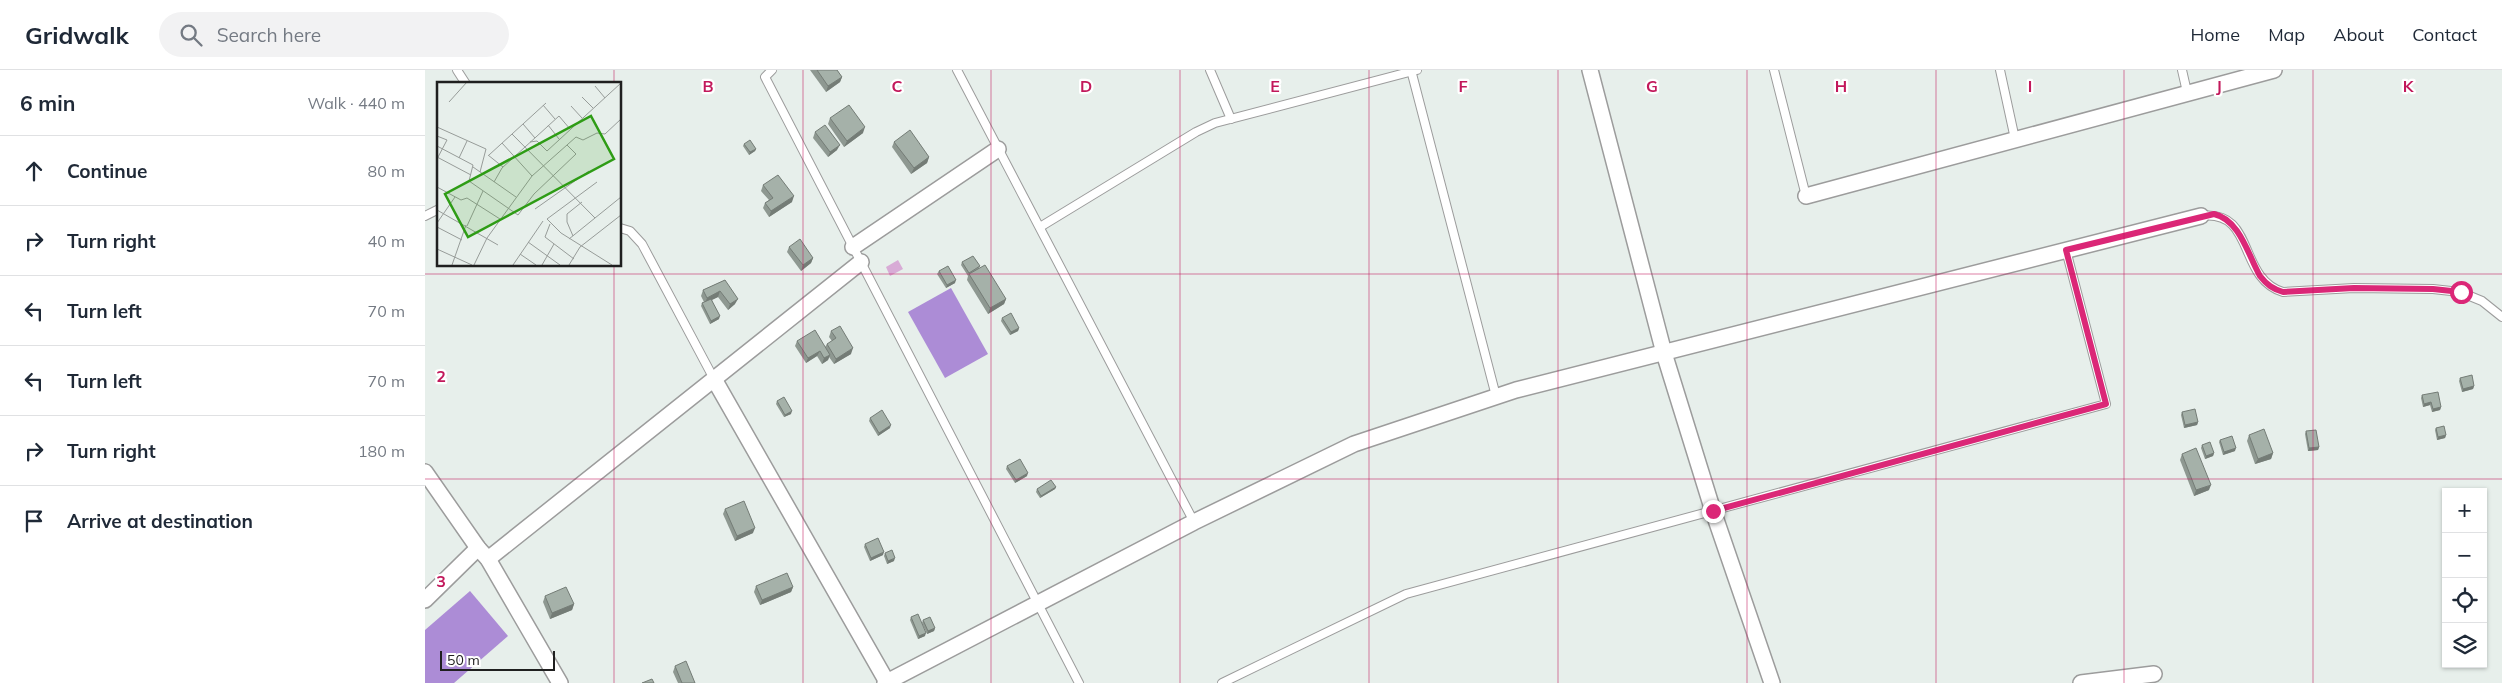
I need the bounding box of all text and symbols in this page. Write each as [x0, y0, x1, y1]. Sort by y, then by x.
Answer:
search box [159, 12, 509, 57]
text: Gridwalk [25, 20, 129, 50]
icon: search [177, 21, 205, 49]
text: Search here [217, 23, 321, 47]
text: Home [2190, 23, 2240, 46]
text: Map [2268, 23, 2305, 46]
text: About [2333, 23, 2384, 46]
text: Contact [2412, 23, 2477, 46]
text: B [702, 76, 714, 96]
text: C [892, 76, 903, 96]
text: D [1080, 76, 1092, 96]
text: E [1270, 76, 1280, 96]
text: F [1458, 76, 1468, 96]
text: G [1646, 76, 1658, 96]
text: H [1835, 76, 1847, 96]
text: I [2028, 76, 2032, 96]
text: J [2216, 76, 2222, 96]
text: K [2403, 76, 2415, 96]
inset map [437, 82, 621, 266]
text: 6 min [20, 90, 75, 116]
text: Walk · 440 m [307, 93, 405, 113]
icon: ahead [20, 157, 48, 185]
text: Continue [67, 159, 147, 183]
text: 80 m [368, 161, 405, 181]
icon: right [20, 227, 48, 255]
text: Turn right [67, 229, 156, 253]
text: 40 m [368, 231, 405, 251]
route start [2450, 281, 2473, 304]
icon: left [20, 297, 48, 325]
text: Turn left [67, 299, 142, 323]
text: 70 m [368, 301, 405, 321]
text: 2 [436, 366, 446, 386]
icon: left [20, 367, 48, 395]
text: Turn left [67, 369, 142, 393]
text: 70 m [368, 371, 405, 391]
icon: right [20, 437, 48, 465]
text: Turn right [67, 439, 156, 463]
text: 180 m [358, 441, 405, 461]
map controls [2442, 488, 2487, 668]
button: + [2442, 488, 2487, 533]
route end [1702, 500, 1725, 523]
icon: arrive [20, 507, 48, 535]
text: Arrive at destination [67, 509, 253, 533]
button: − [2442, 533, 2487, 578]
text: 3 [436, 571, 446, 591]
button: locate [2442, 578, 2487, 623]
button: layers [2442, 623, 2487, 668]
scale bar [440, 648, 555, 671]
text: 50 m [447, 651, 480, 669]

